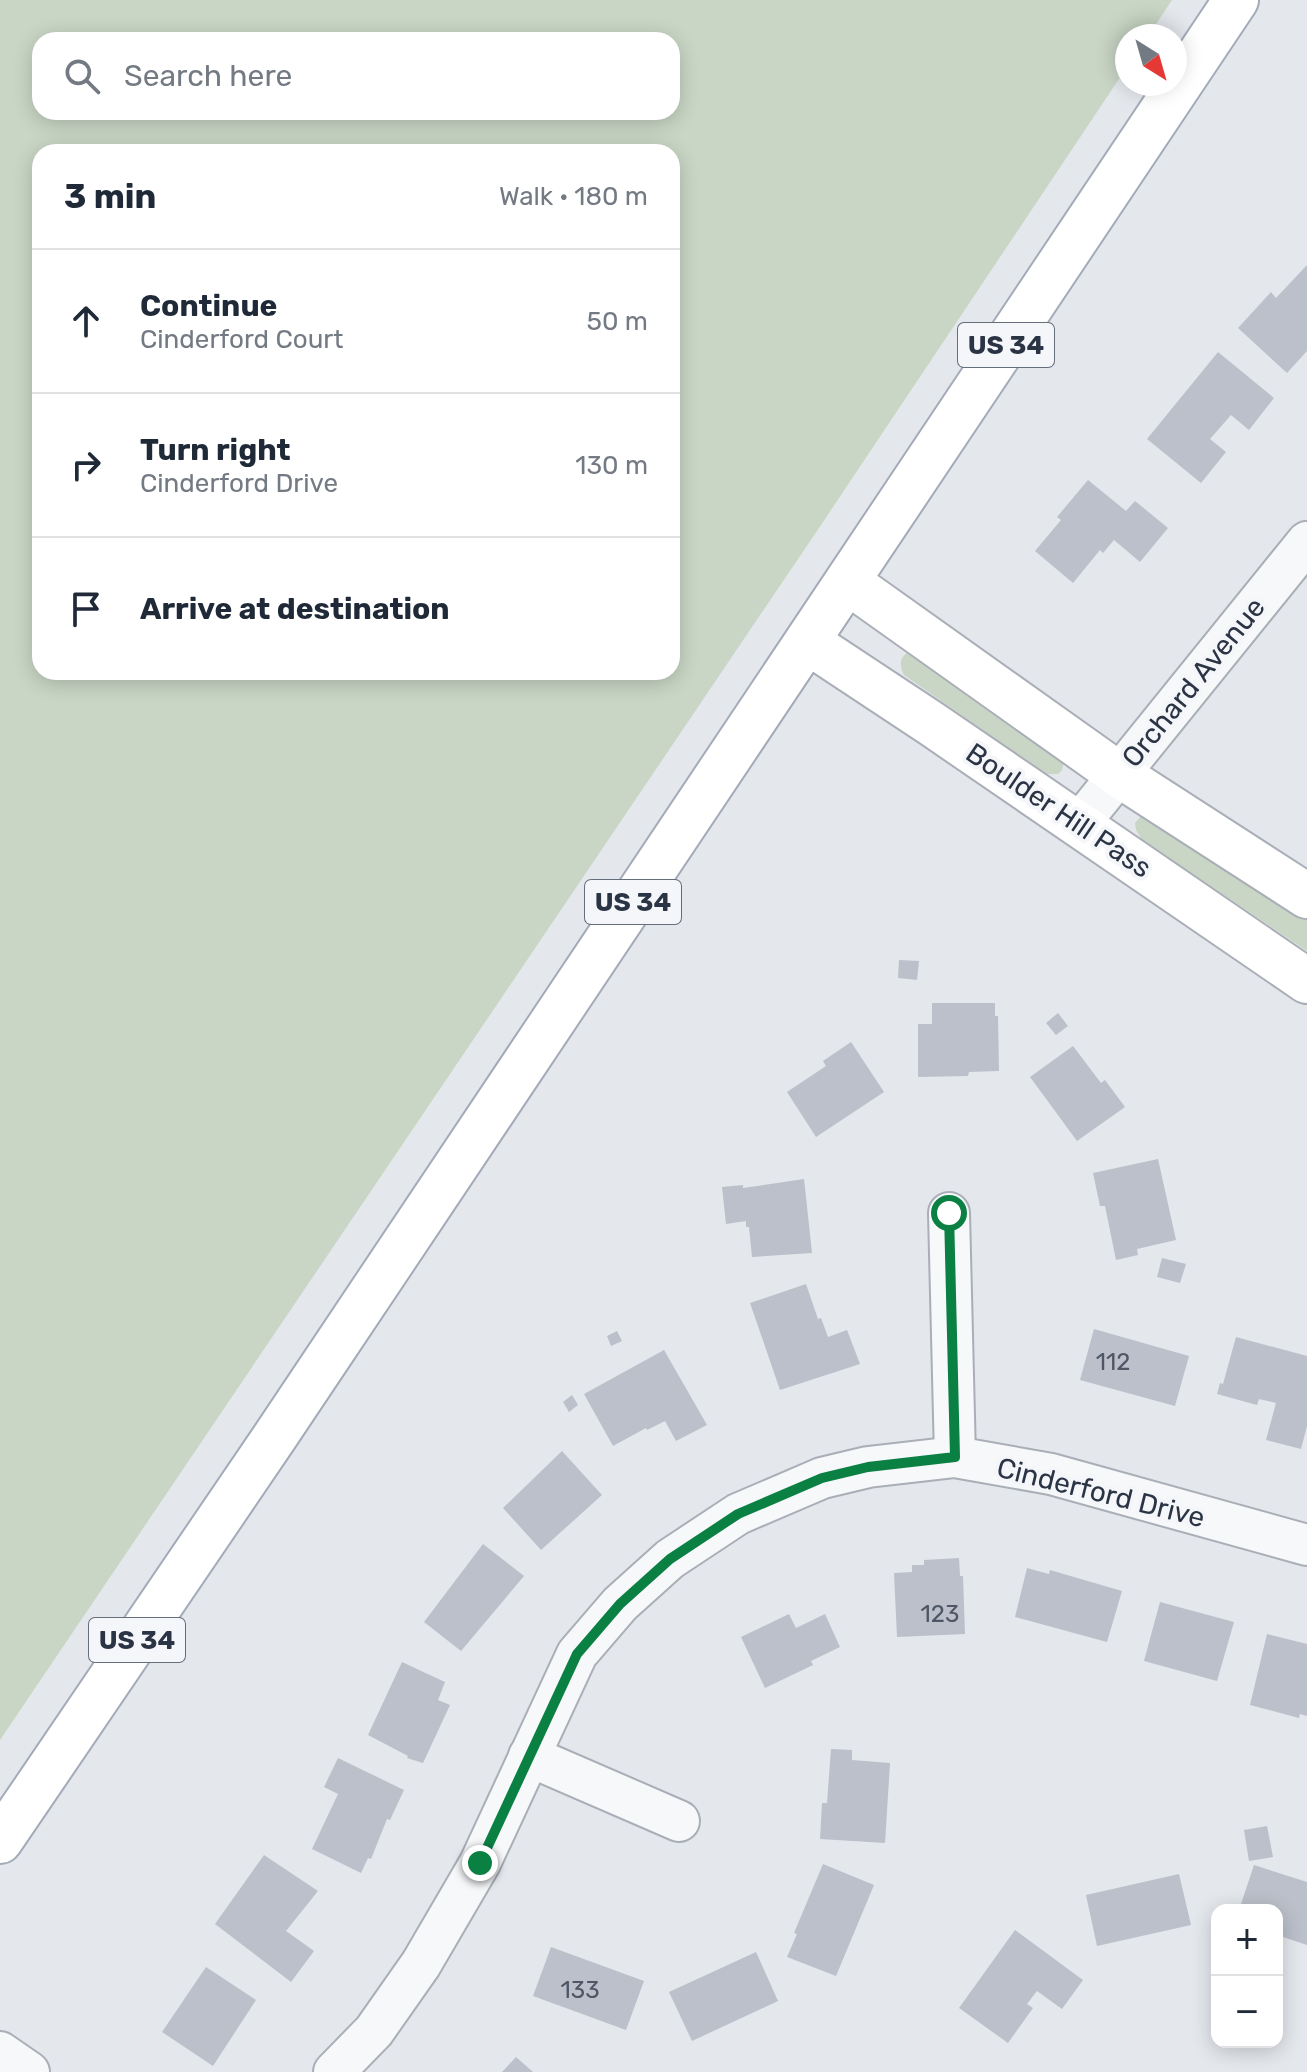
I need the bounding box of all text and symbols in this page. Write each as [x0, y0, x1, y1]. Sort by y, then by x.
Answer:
north arrow [1115, 24, 1187, 96]
search box [32, 32, 680, 120]
icon: search [60, 54, 104, 98]
text: Search here [124, 58, 292, 94]
text: 3 min [64, 176, 156, 217]
text: Walk · 180 m [499, 181, 648, 212]
text: Continue [140, 288, 277, 324]
icon: ahead [64, 299, 108, 343]
text: 50 m [587, 306, 648, 337]
road number: US 34 [958, 323, 1054, 367]
text: Cinderford Court [140, 324, 343, 355]
text: Turn right [140, 432, 291, 468]
icon: right [64, 443, 108, 487]
text: 130 m [575, 450, 648, 481]
text: Cinderford Drive [140, 468, 338, 499]
icon: arrive [64, 587, 108, 631]
text: Arrive at destination [140, 591, 450, 627]
street label: Orchard Avenue [1115, 591, 1272, 774]
street label: Boulder Hill Pass [960, 736, 1158, 885]
road number: US 34 [585, 880, 681, 924]
route start [931, 1195, 967, 1231]
house number: 112 [1096, 1348, 1130, 1376]
street label: Cinderford Drive [993, 1451, 1208, 1534]
house number: 123 [921, 1600, 959, 1628]
road number: US 34 [89, 1618, 185, 1662]
route end [462, 1845, 498, 1881]
map controls [1211, 1904, 1283, 2048]
button: + [1211, 1904, 1283, 1976]
house number: 133 [560, 1976, 600, 2004]
button: − [1211, 1976, 1283, 2048]

